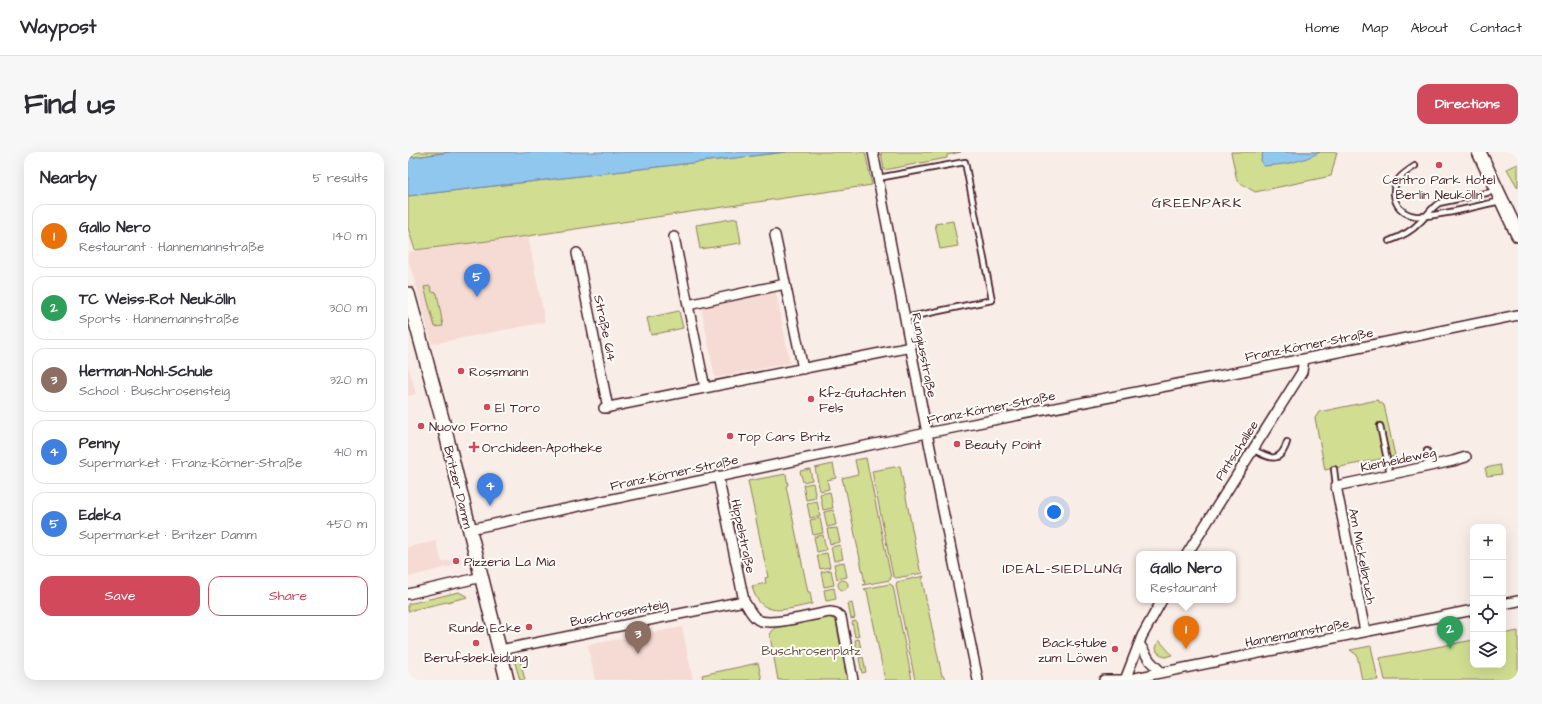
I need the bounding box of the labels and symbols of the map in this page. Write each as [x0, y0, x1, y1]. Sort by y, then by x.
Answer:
marker: Centro Park Hotel Berlin Neukölln [1434, 160, 1444, 170]
place label: Centro Park Hotel Berlin Neukölln [1383, 171, 1495, 204]
district label: GREENPARK [1152, 193, 1242, 213]
pin: 5 [464, 264, 490, 297]
street label: Straße 614 [589, 293, 621, 363]
street label: Rungiusstraße [906, 311, 941, 399]
street label: Franz-Körner-Straße [1243, 324, 1375, 366]
place label: Rossmann [469, 363, 529, 381]
marker: Rossmann [456, 366, 466, 376]
place label: Kfz-Gutachten Fels [819, 384, 906, 417]
street label: Franz-Körner-Straße [925, 387, 1057, 429]
marker: Kfz-Gutachten Fels [806, 394, 816, 404]
place label: El Toro [495, 399, 541, 417]
marker: El Toro [482, 402, 492, 412]
street label: Pintschallee [1211, 417, 1263, 484]
place label: Nuovo Forno [429, 418, 508, 436]
marker: Nuovo Forno [416, 421, 426, 431]
place label: Top Cars Britz [738, 428, 831, 446]
marker: Top Cars Britz [725, 431, 735, 441]
place label: Beauty Point [965, 436, 1042, 455]
place label: Orchideen-Apotheke [482, 439, 602, 457]
marker: Beauty Point [952, 439, 962, 449]
marker: Orchideen-Apotheke [469, 442, 479, 452]
street label: Kienheideweg [1359, 443, 1438, 478]
street label: Britzer Damm [439, 444, 477, 531]
street label: Franz-Körner-Straße [608, 451, 740, 495]
pin: 4 [477, 473, 503, 506]
street label: Hippelstraße [726, 498, 760, 575]
your location [1044, 502, 1064, 522]
street label: Am Mickelbruch [1344, 507, 1380, 606]
place label: Pizzeria La Mia [464, 553, 556, 571]
marker: Pizzeria La Mia [451, 556, 461, 566]
district label: IDEAL-SIEDLUNG [1003, 559, 1124, 579]
street label: Buschrosensteig [569, 595, 670, 632]
street label: Hannemannstraße [1243, 614, 1351, 652]
pin: 1 [1173, 616, 1199, 649]
pin: 2 [1437, 616, 1463, 649]
place label: Runde Ecke [449, 619, 521, 637]
pin: 3 [625, 621, 651, 654]
marker: Runde Ecke [524, 622, 534, 632]
place label: Backstube zum Löwen [1038, 634, 1107, 667]
marker: Berufsbekleidung [471, 638, 481, 648]
park label: Buschrosenplatz [761, 642, 861, 660]
marker: Backstube zum Löwen [1110, 644, 1120, 654]
place label: Berufsbekleidung [424, 649, 528, 668]

